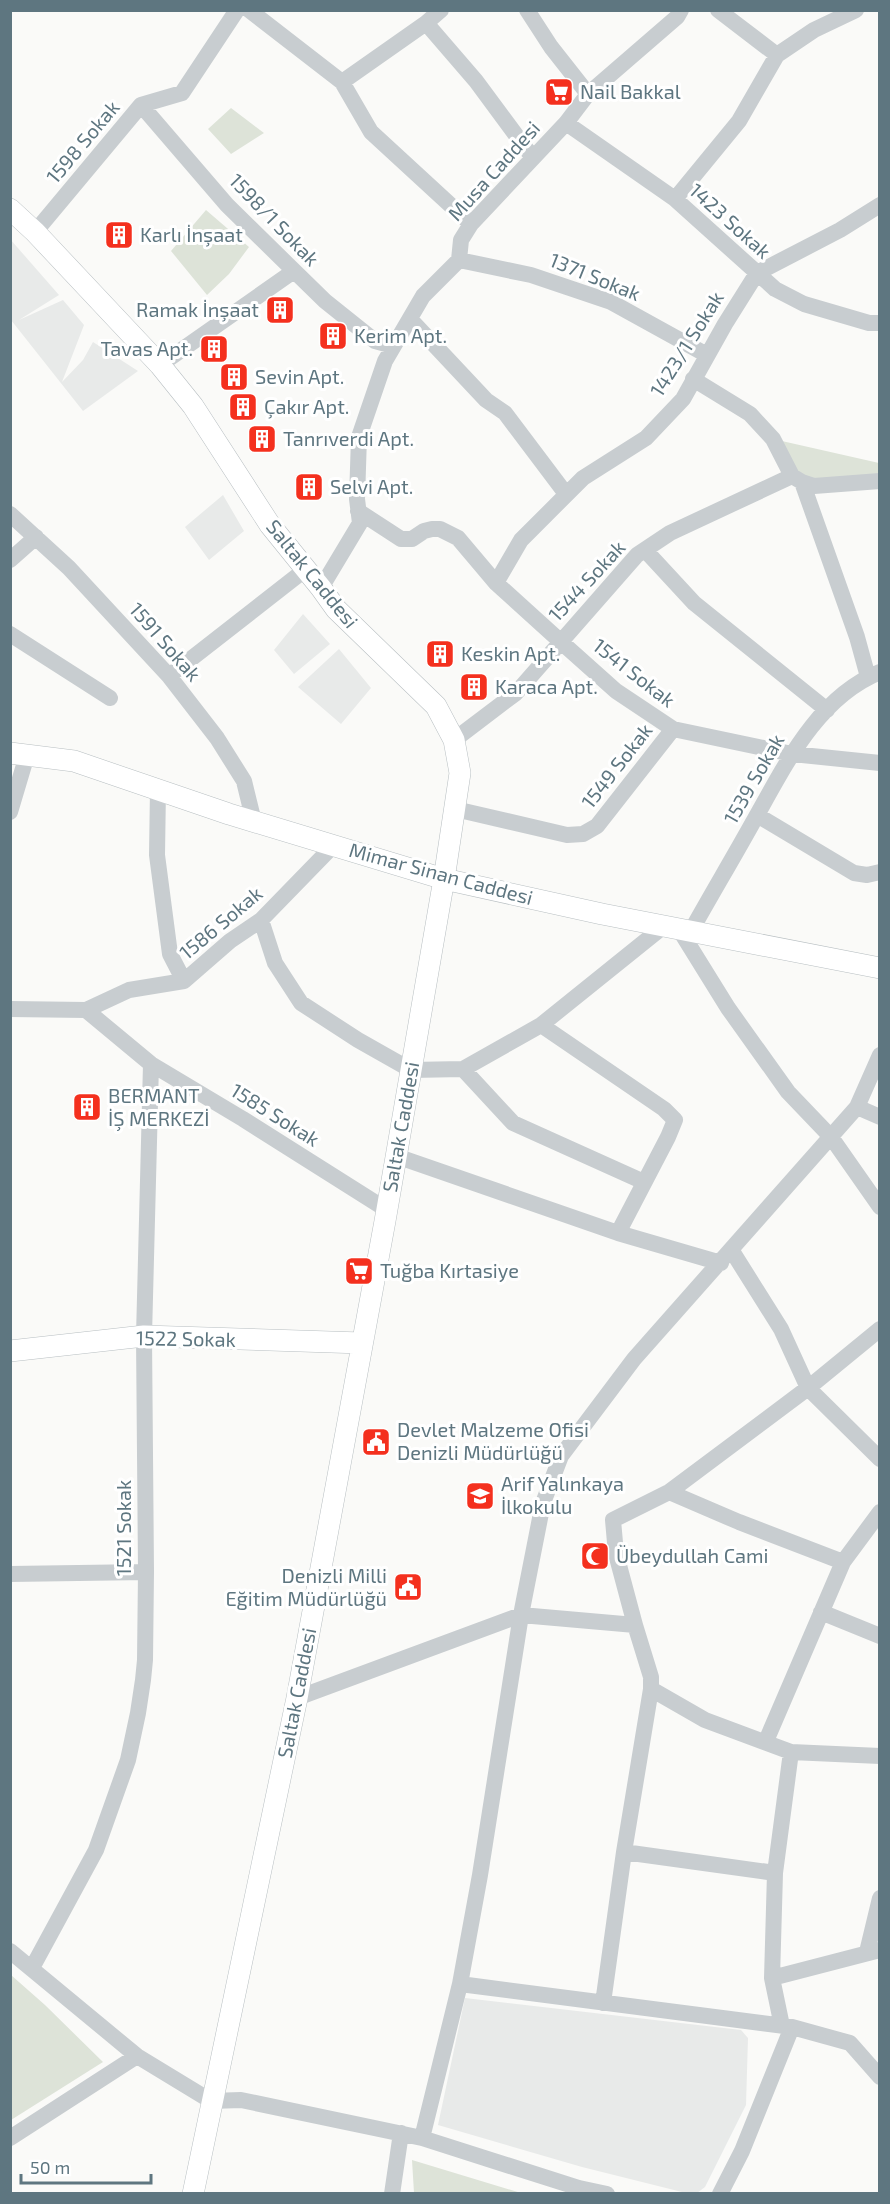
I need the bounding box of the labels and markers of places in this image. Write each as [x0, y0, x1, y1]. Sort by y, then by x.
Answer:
supermarket icon: Nail Bakkal [543, 76, 575, 108]
place label: Nail Bakkal [580, 79, 681, 103]
building icon: Karlı İnşaat [103, 219, 135, 251]
place label: Karlı İnşaat [140, 222, 243, 247]
building icon: Ramak İnşaat [264, 294, 296, 326]
place label: Ramak İnşaat [136, 297, 259, 322]
building icon: Kerim Apt. [317, 320, 349, 352]
place label: Kerim Apt. [354, 323, 447, 347]
building icon: Tavas Apt. [198, 333, 230, 365]
place label: Tavas Apt. [100, 336, 193, 360]
building icon: Sevin Apt. [218, 361, 250, 393]
place label: Sevin Apt. [255, 364, 344, 388]
building icon: Çakır Apt. [227, 391, 259, 423]
place label: Çakır Apt. [264, 394, 349, 419]
building icon: Tanrıverdi Apt. [246, 423, 278, 455]
place label: Tanrıverdi Apt. [283, 426, 414, 450]
building icon: Selvi Apt. [293, 471, 325, 503]
place label: Selvi Apt. [330, 474, 413, 498]
building icon: Keskin Apt. [424, 638, 456, 670]
place label: Keskin Apt. [461, 641, 560, 665]
building icon: Karaca Apt. [458, 671, 490, 703]
place label: Karaca Apt. [495, 674, 598, 698]
place label: BERMANT İŞ MERKEZİ [108, 1083, 209, 1131]
building icon: BERMANT İŞ MERKEZİ [71, 1091, 103, 1123]
supermarket icon: Tuğba Kırtasiye [343, 1255, 375, 1287]
place label: Tuğba Kırtasiye [380, 1258, 519, 1282]
place label: Devlet Malzeme Ofisi Denizli Müdürlüğü [397, 1417, 589, 1464]
public building icon: Devlet Malzeme Ofisi Denizli Müdürlüğü [360, 1426, 392, 1458]
place label: Arif Yalınkaya İlkokulu [501, 1471, 624, 1518]
school or university icon: Arif Yalınkaya İlkokulu [464, 1480, 496, 1512]
mosque icon: Übeydullah Cami [579, 1540, 611, 1572]
place label: Übeydullah Cami [616, 1543, 769, 1567]
place label: Denizli Milli Eğitim Müdürlüğü [225, 1563, 387, 1610]
public building icon: Denizli Milli Eğitim Müdürlüğü [392, 1571, 424, 1603]

